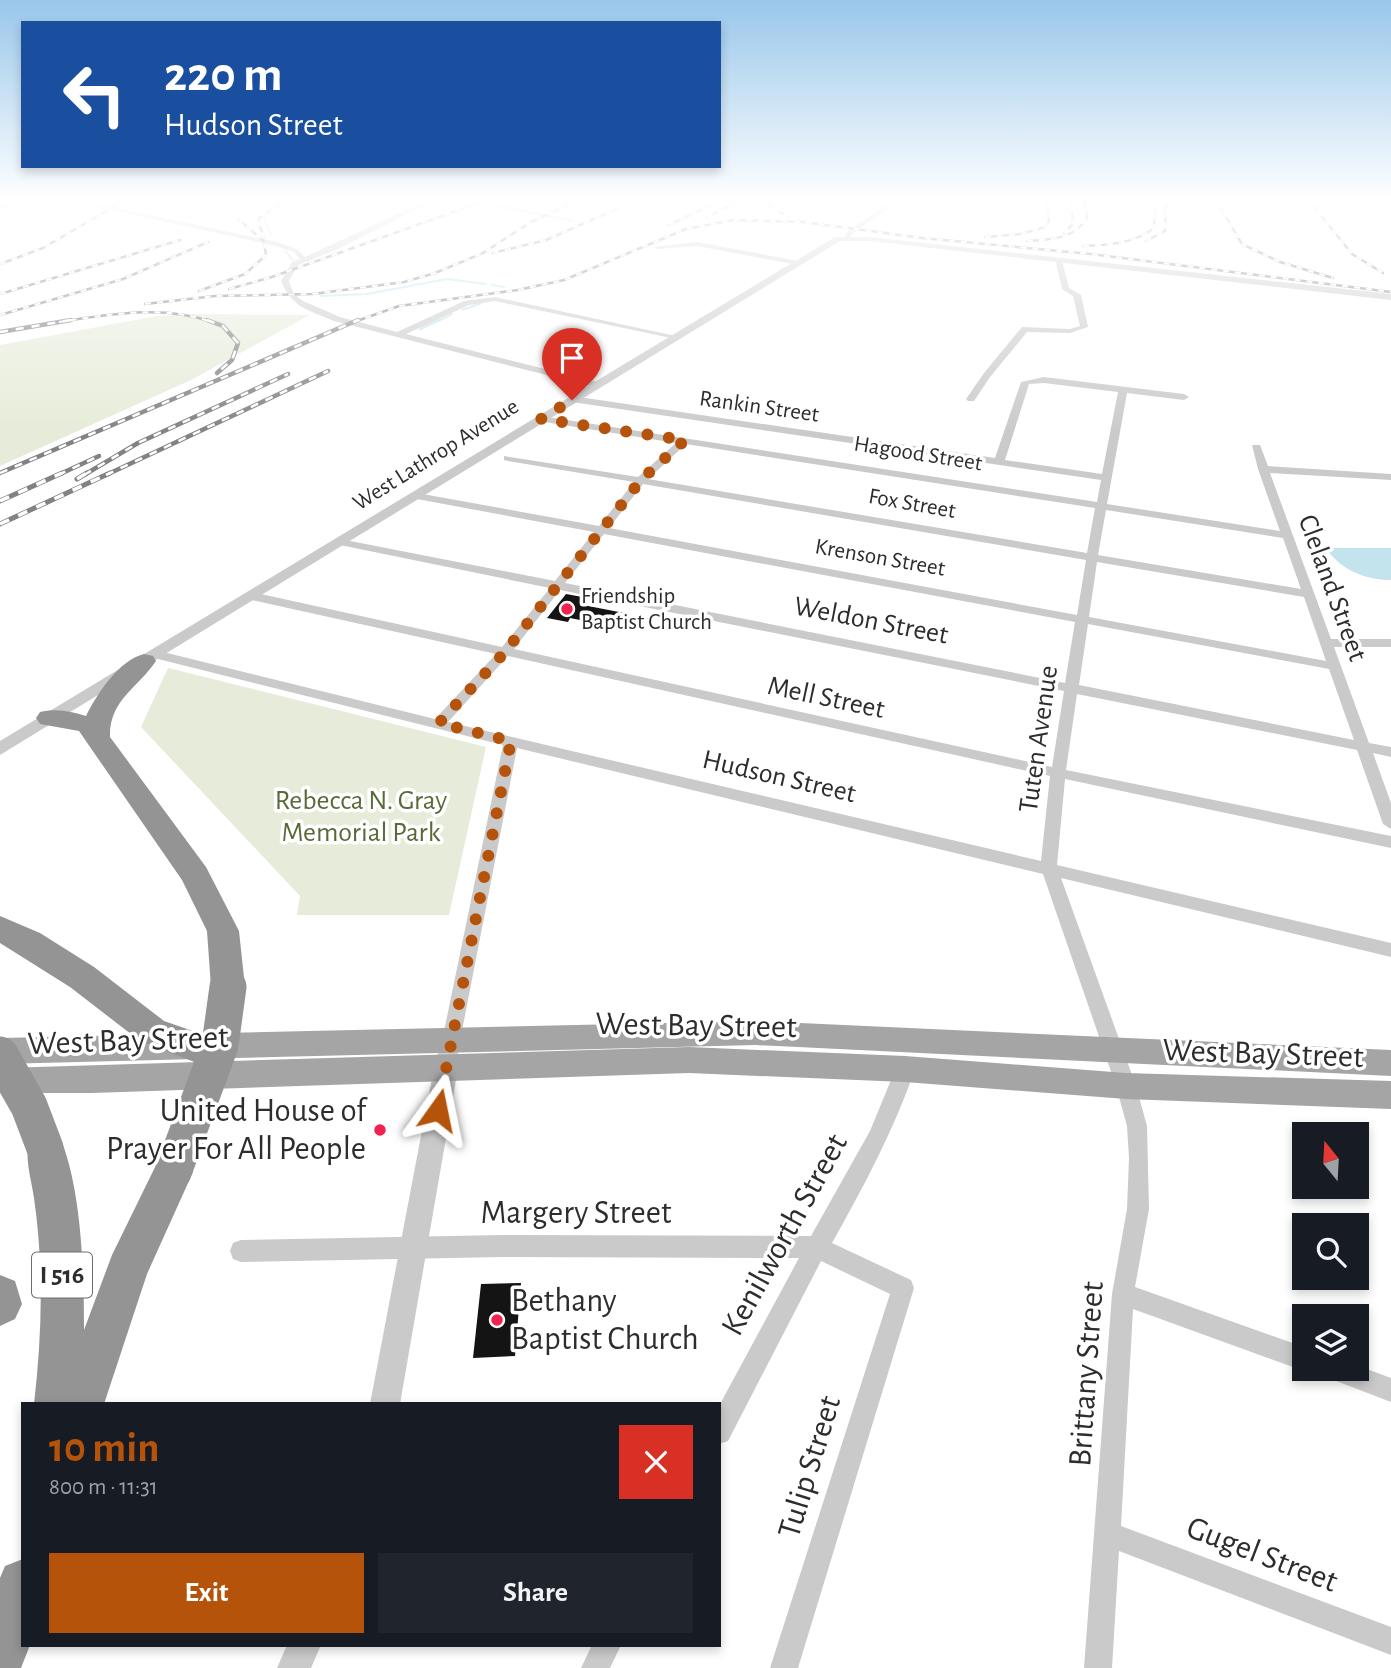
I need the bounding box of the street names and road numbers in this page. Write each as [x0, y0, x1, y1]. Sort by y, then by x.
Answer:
street label: Rankin Street [698, 387, 821, 427]
street label: West Lathrop Avenue [349, 395, 523, 515]
street label: Hagood Street [852, 433, 984, 476]
street label: Fox Street [867, 485, 958, 523]
street label: Cleland Street [1293, 511, 1371, 665]
street label: Krenson Street [813, 535, 947, 581]
street label: Weldon Street [791, 592, 951, 650]
street label: Tuten Avenue [1015, 664, 1063, 814]
street label: Mell Street [765, 672, 887, 724]
street label: Hudson Street [700, 746, 858, 808]
street label: West Bay Street [595, 1008, 797, 1044]
street label: West Bay Street [27, 1021, 230, 1061]
street label: West Bay Street [1162, 1034, 1365, 1074]
street label: Kenilworth Street [716, 1128, 854, 1341]
street label: Margery Street [481, 1197, 672, 1230]
road number: I 516 [32, 1252, 92, 1298]
street label: Brittany Street [1064, 1280, 1110, 1468]
street label: Tulip Street [773, 1392, 847, 1542]
street label: Gugel Street [1182, 1511, 1342, 1599]

